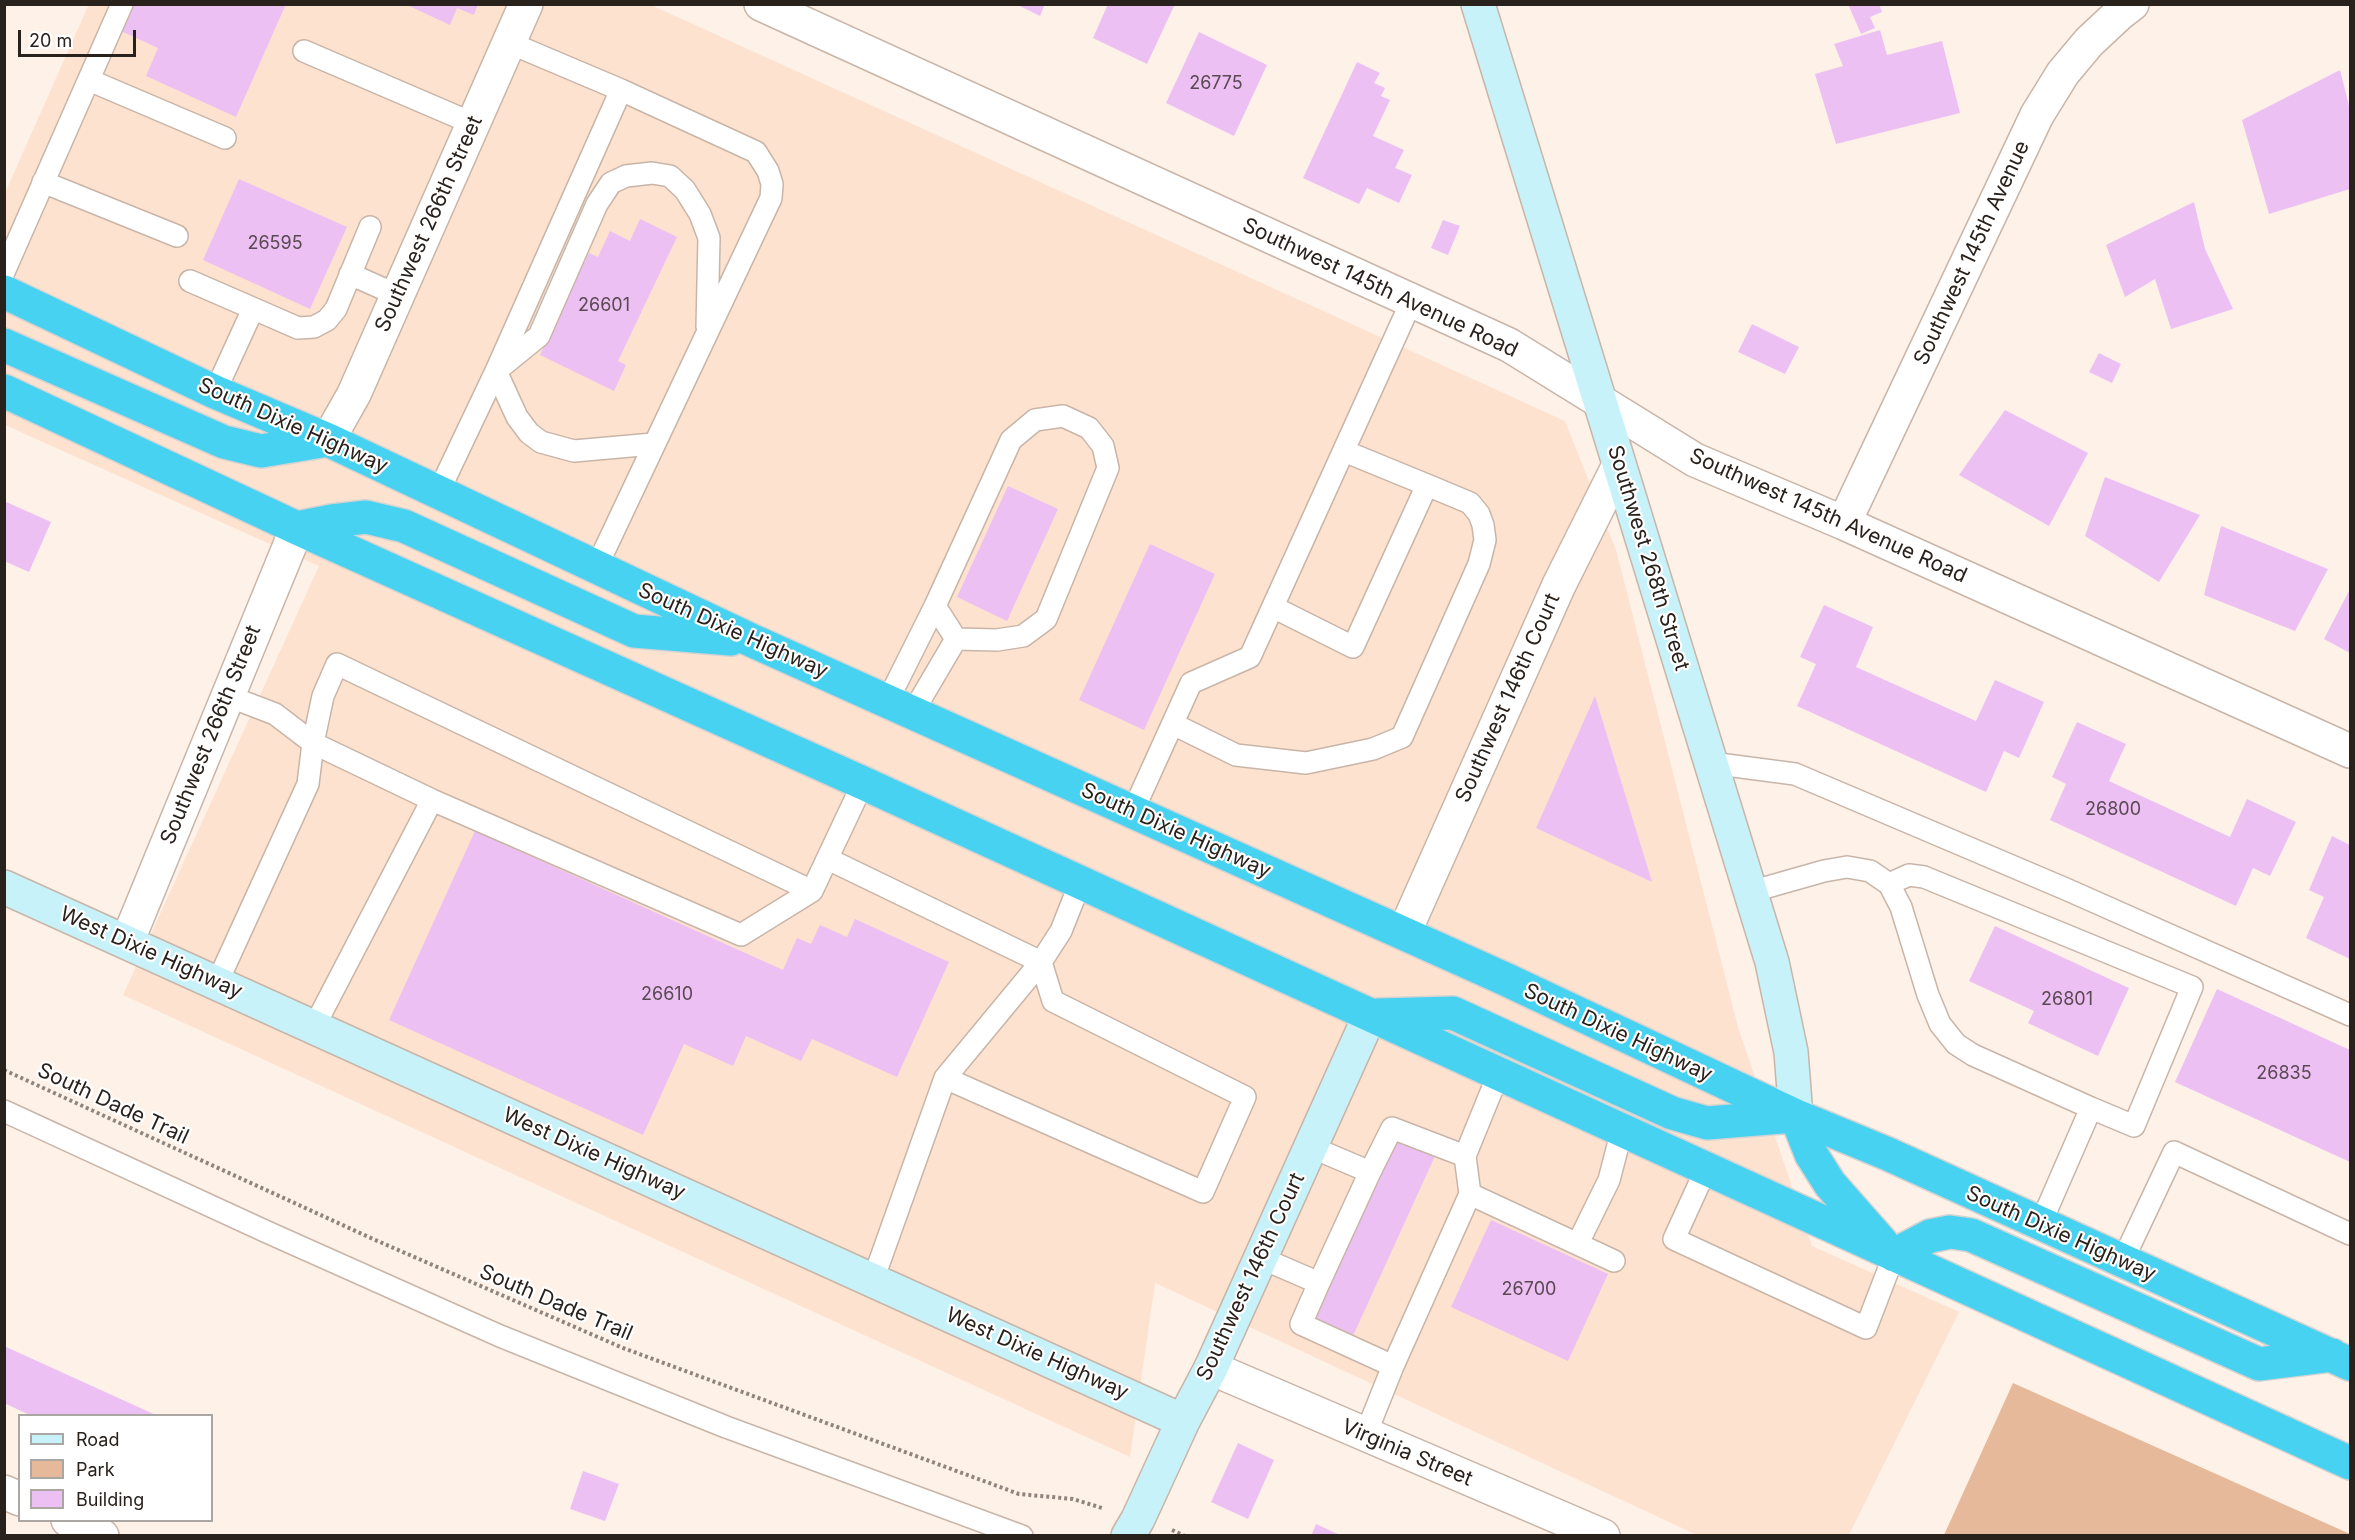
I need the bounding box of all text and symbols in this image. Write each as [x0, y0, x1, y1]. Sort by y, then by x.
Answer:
scale bar [21, 18, 140, 56]
text: 20 m [29, 30, 72, 51]
house number: 26775 [1189, 73, 1243, 95]
street label: Southwest 266th Street [370, 112, 488, 336]
street label: Southwest 145th Avenue [1909, 137, 2035, 369]
street label: Southwest 145th Avenue Road [1238, 213, 1522, 363]
house number: 26595 [247, 233, 303, 255]
house number: 26601 [578, 295, 630, 317]
street label: South Dixie Highway [194, 373, 392, 479]
street label: Southwest 268th Street [1602, 442, 1694, 674]
street label: Southwest 145th Avenue Road [1685, 443, 1971, 589]
street label: South Dixie Highway [634, 578, 832, 684]
street label: Southwest 146th Court [1450, 589, 1566, 807]
street label: Southwest 266th Street [155, 622, 267, 848]
street label: South Dixie Highway [1077, 778, 1275, 884]
house number: 26800 [2085, 799, 2141, 821]
street label: West Dixie Highway [56, 901, 246, 1005]
street label: South Dixie Highway [1520, 978, 1716, 1088]
house number: 26610 [641, 984, 693, 1006]
house number: 26801 [2041, 989, 2093, 1011]
street label: South Dade Trail [33, 1058, 193, 1150]
house number: 26835 [2256, 1063, 2312, 1085]
street label: West Dixie Highway [499, 1102, 689, 1206]
street label: Southwest 146th Court [1192, 1169, 1310, 1385]
street label: South Dixie Highway [1962, 1181, 2160, 1287]
street label: South Dade Trail [476, 1259, 636, 1347]
house number: 26700 [1502, 1279, 1556, 1301]
street label: West Dixie Highway [942, 1302, 1132, 1406]
legend [18, 1414, 213, 1522]
street label: Virginia Street [1338, 1414, 1476, 1492]
text: Road [76, 1429, 119, 1450]
text: Park [76, 1459, 115, 1480]
text: Building [76, 1489, 144, 1510]

